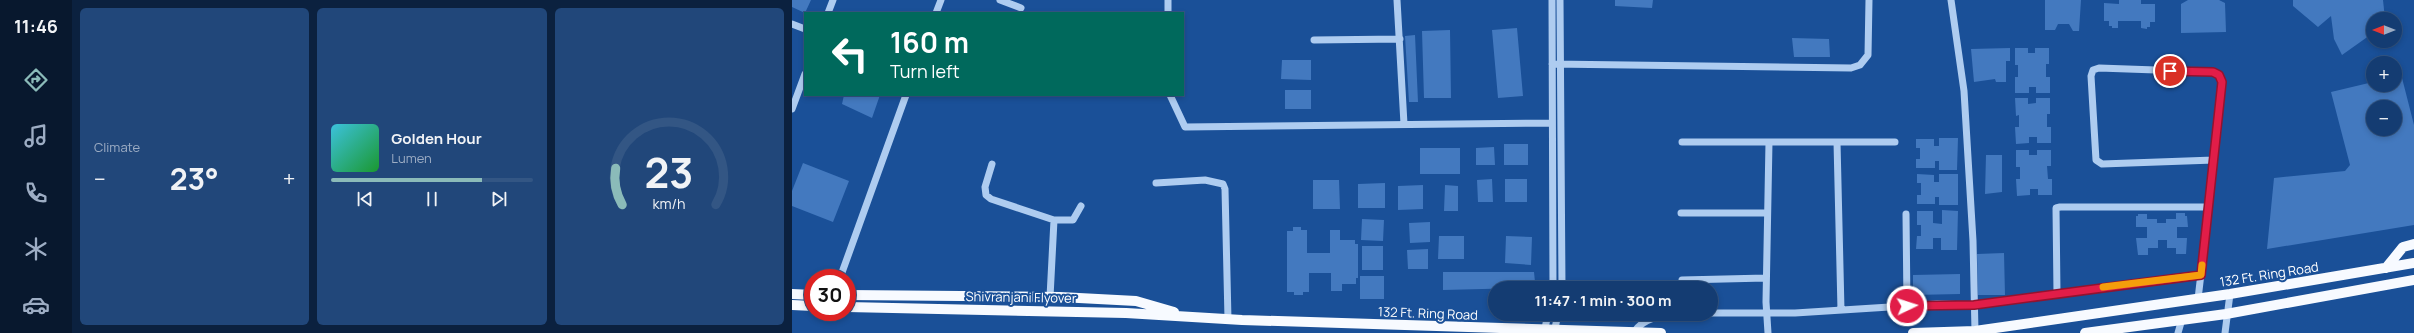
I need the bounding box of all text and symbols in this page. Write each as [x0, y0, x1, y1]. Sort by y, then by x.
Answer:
north arrow [2366, 12, 2402, 48]
map controls [2366, 12, 2402, 136]
text: 11:46 [14, 14, 58, 38]
text: 160 m [890, 23, 969, 61]
icon: left [824, 28, 876, 80]
pin [2153, 54, 2187, 88]
button: + [2366, 56, 2402, 92]
text: Turn left [890, 59, 960, 83]
icon: arrive [2159, 60, 2181, 82]
icon: directions [22, 66, 50, 94]
button: − [2366, 100, 2402, 136]
icon: music [22, 122, 50, 150]
text: Golden Hour [391, 128, 482, 149]
text: Climate [94, 138, 140, 156]
text: 23 [645, 143, 694, 199]
text: Lumen [391, 149, 432, 167]
text: 23° [170, 158, 219, 199]
text: − [94, 164, 106, 194]
text: + [283, 164, 295, 194]
icon: phone [22, 179, 50, 207]
icon: previous [354, 188, 376, 210]
icon: pause [421, 188, 443, 210]
icon: next [488, 188, 510, 210]
text: km/h [653, 193, 686, 212]
icon: climate [22, 235, 50, 263]
street label: 132 Ft. Ring Road [2218, 257, 2320, 291]
speed limit sign: 30 [804, 269, 856, 321]
position arrow [1886, 285, 1928, 327]
street label: Shivranjani Flyover [965, 287, 1077, 307]
text: 11:47 · 1 min · 300 m [1535, 290, 1672, 311]
icon: car [22, 291, 50, 319]
street label: 132 Ft. Ring Road [1378, 302, 1478, 324]

